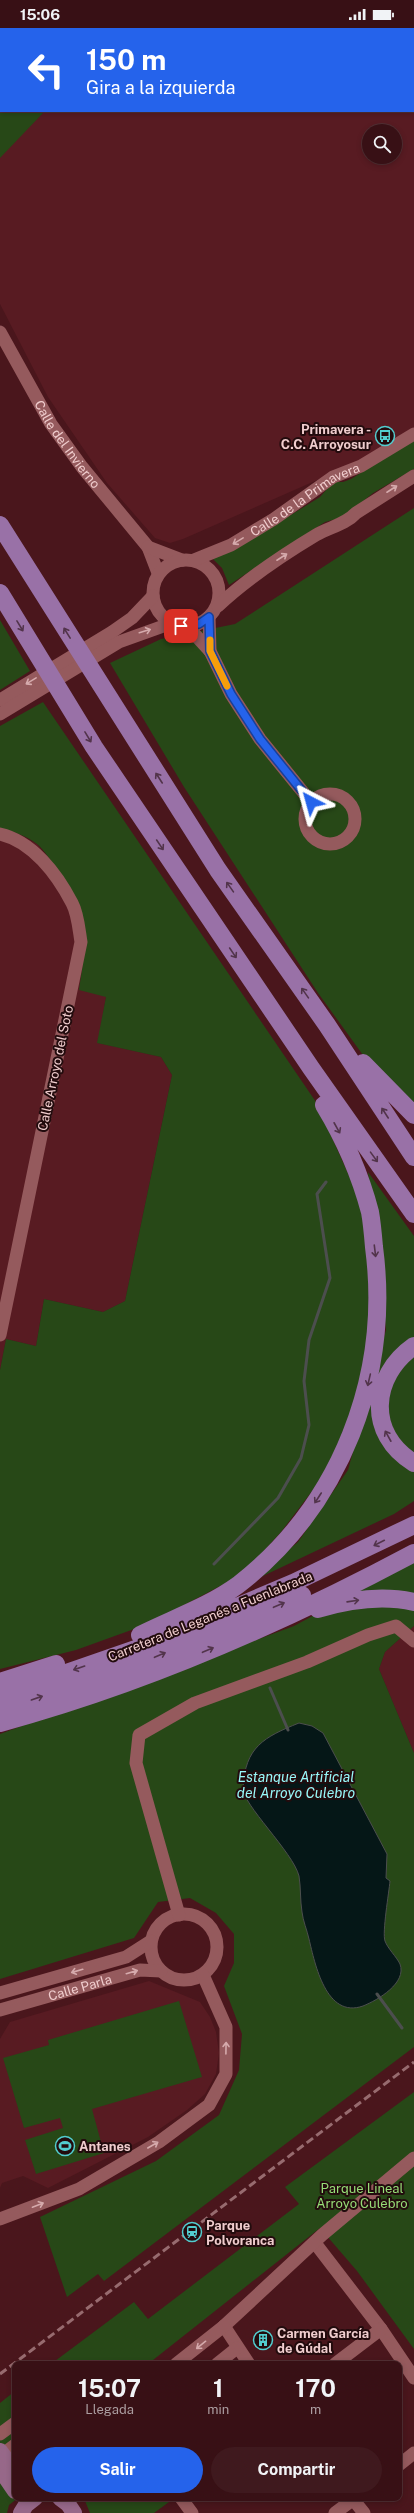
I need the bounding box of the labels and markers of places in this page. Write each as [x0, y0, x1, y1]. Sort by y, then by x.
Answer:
place label: Primavera - C.C. Arroyosur [281, 422, 372, 452]
bus stop icon: Primavera - C.C. Arroyosur [374, 425, 396, 447]
pin [164, 609, 198, 643]
sports icon: Antanes [54, 2135, 76, 2157]
place label: Antanes [79, 2139, 131, 2154]
place label: Parque Polvoranca [206, 2218, 274, 2248]
station icon: Parque Polvoranca [181, 2221, 203, 2243]
place label: Carmen García de Gúdal [277, 2326, 369, 2356]
building icon: Carmen García de Gúdal [252, 2329, 274, 2351]

